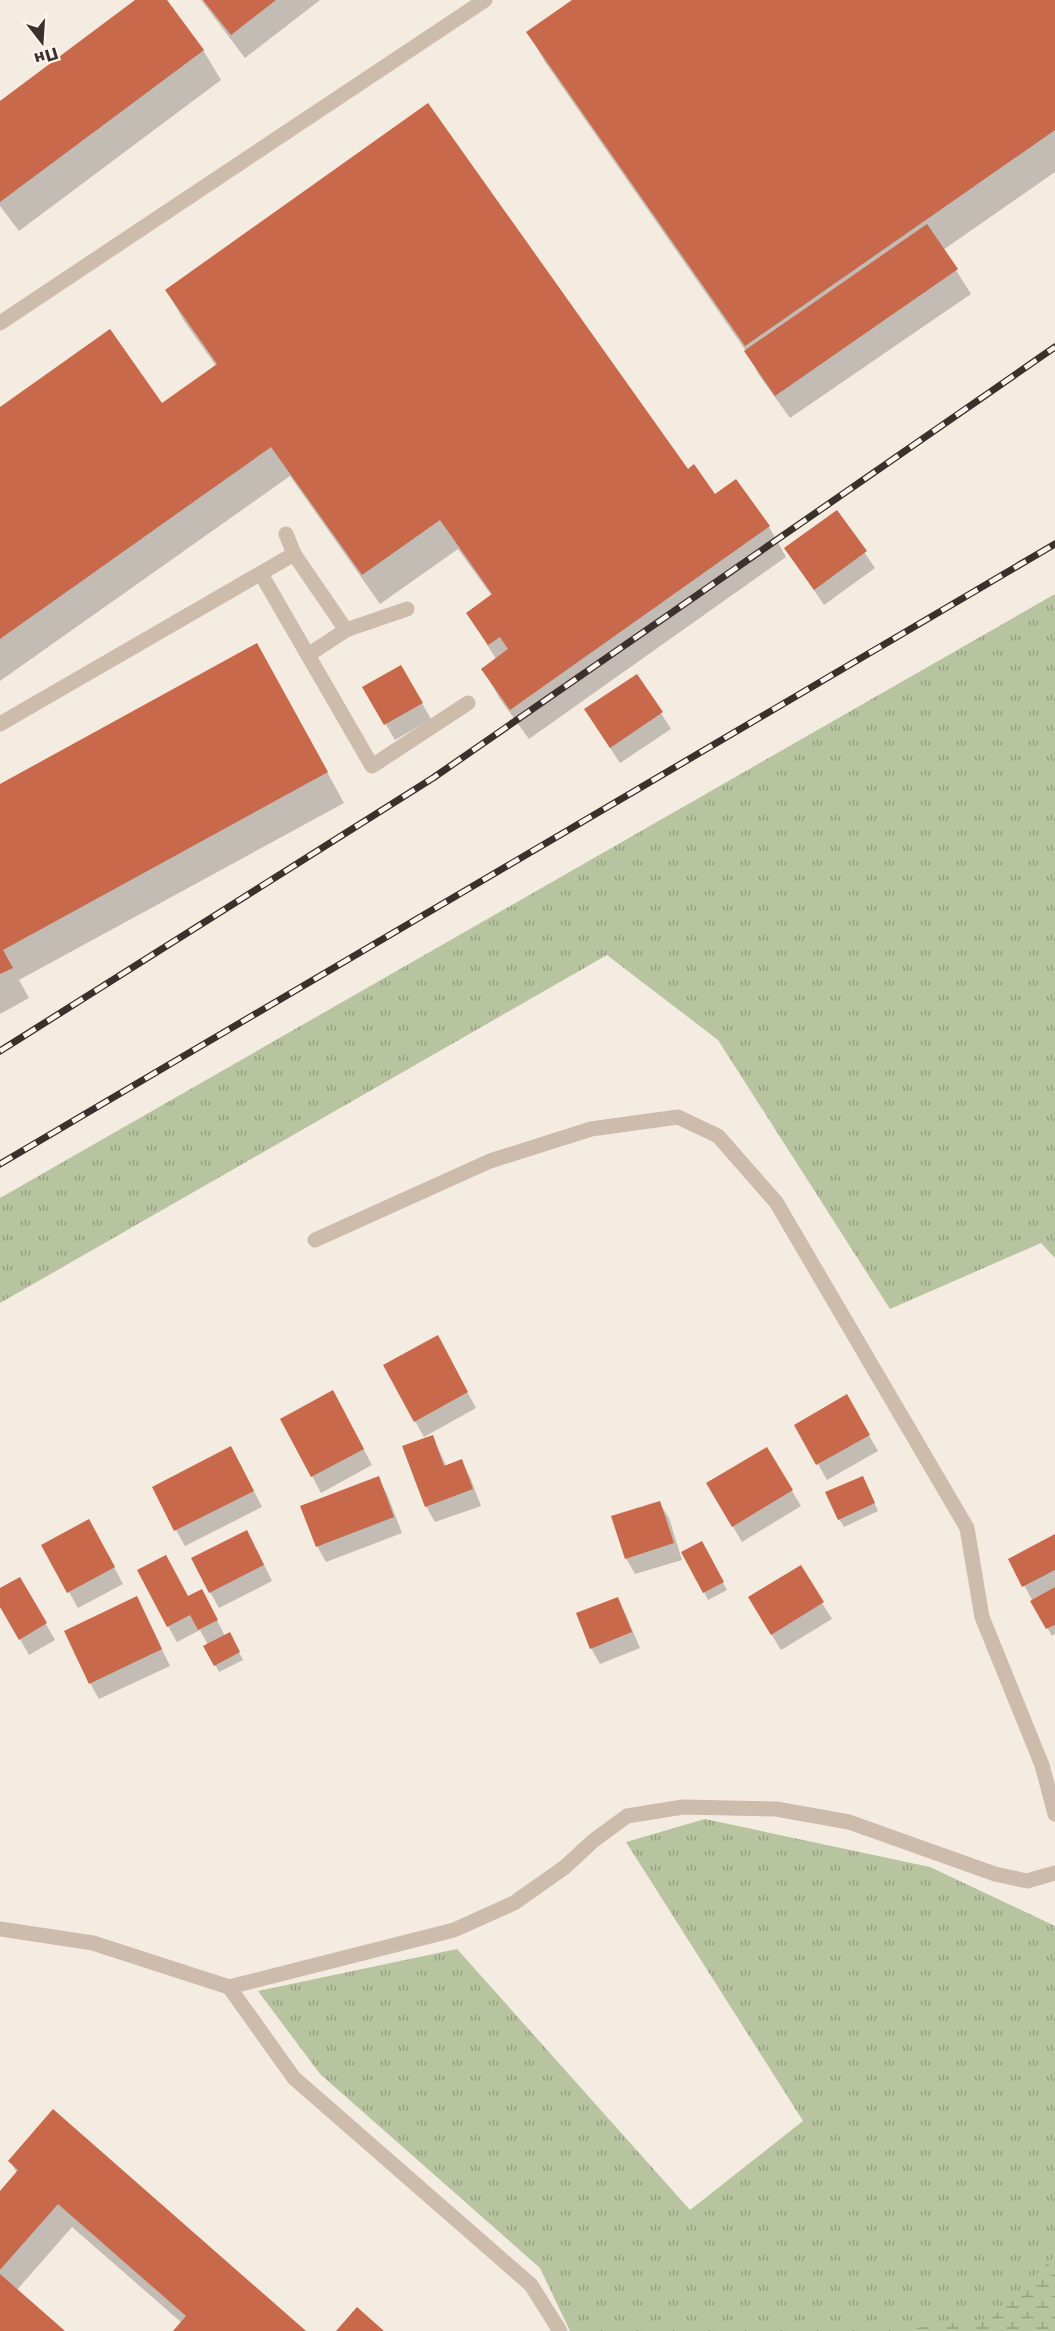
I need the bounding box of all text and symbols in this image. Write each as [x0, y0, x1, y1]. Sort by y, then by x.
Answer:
north arrow [12, 12, 72, 72]
text: Пн [32, 43, 61, 69]

